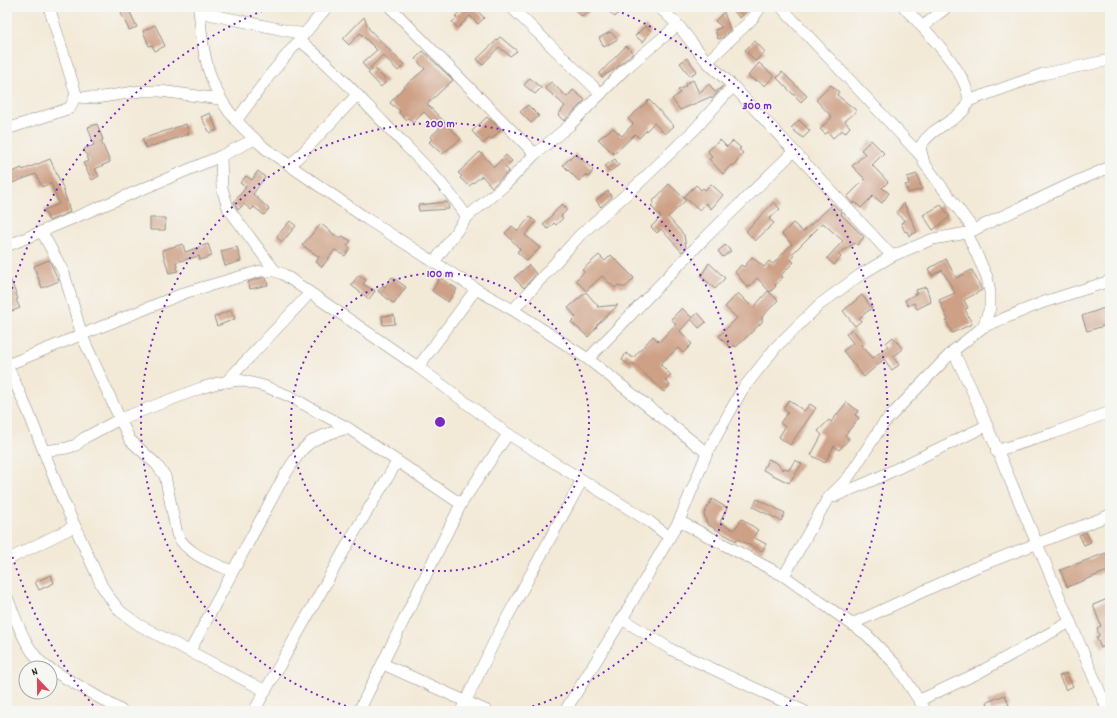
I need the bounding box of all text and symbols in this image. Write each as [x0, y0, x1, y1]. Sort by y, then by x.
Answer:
text: 300 m [742, 98, 772, 115]
text: 200 m [425, 116, 455, 133]
text: 100 m [427, 266, 453, 283]
centre of rings [433, 415, 447, 429]
north arrow [18, 660, 58, 700]
text: N [29, 664, 41, 681]

